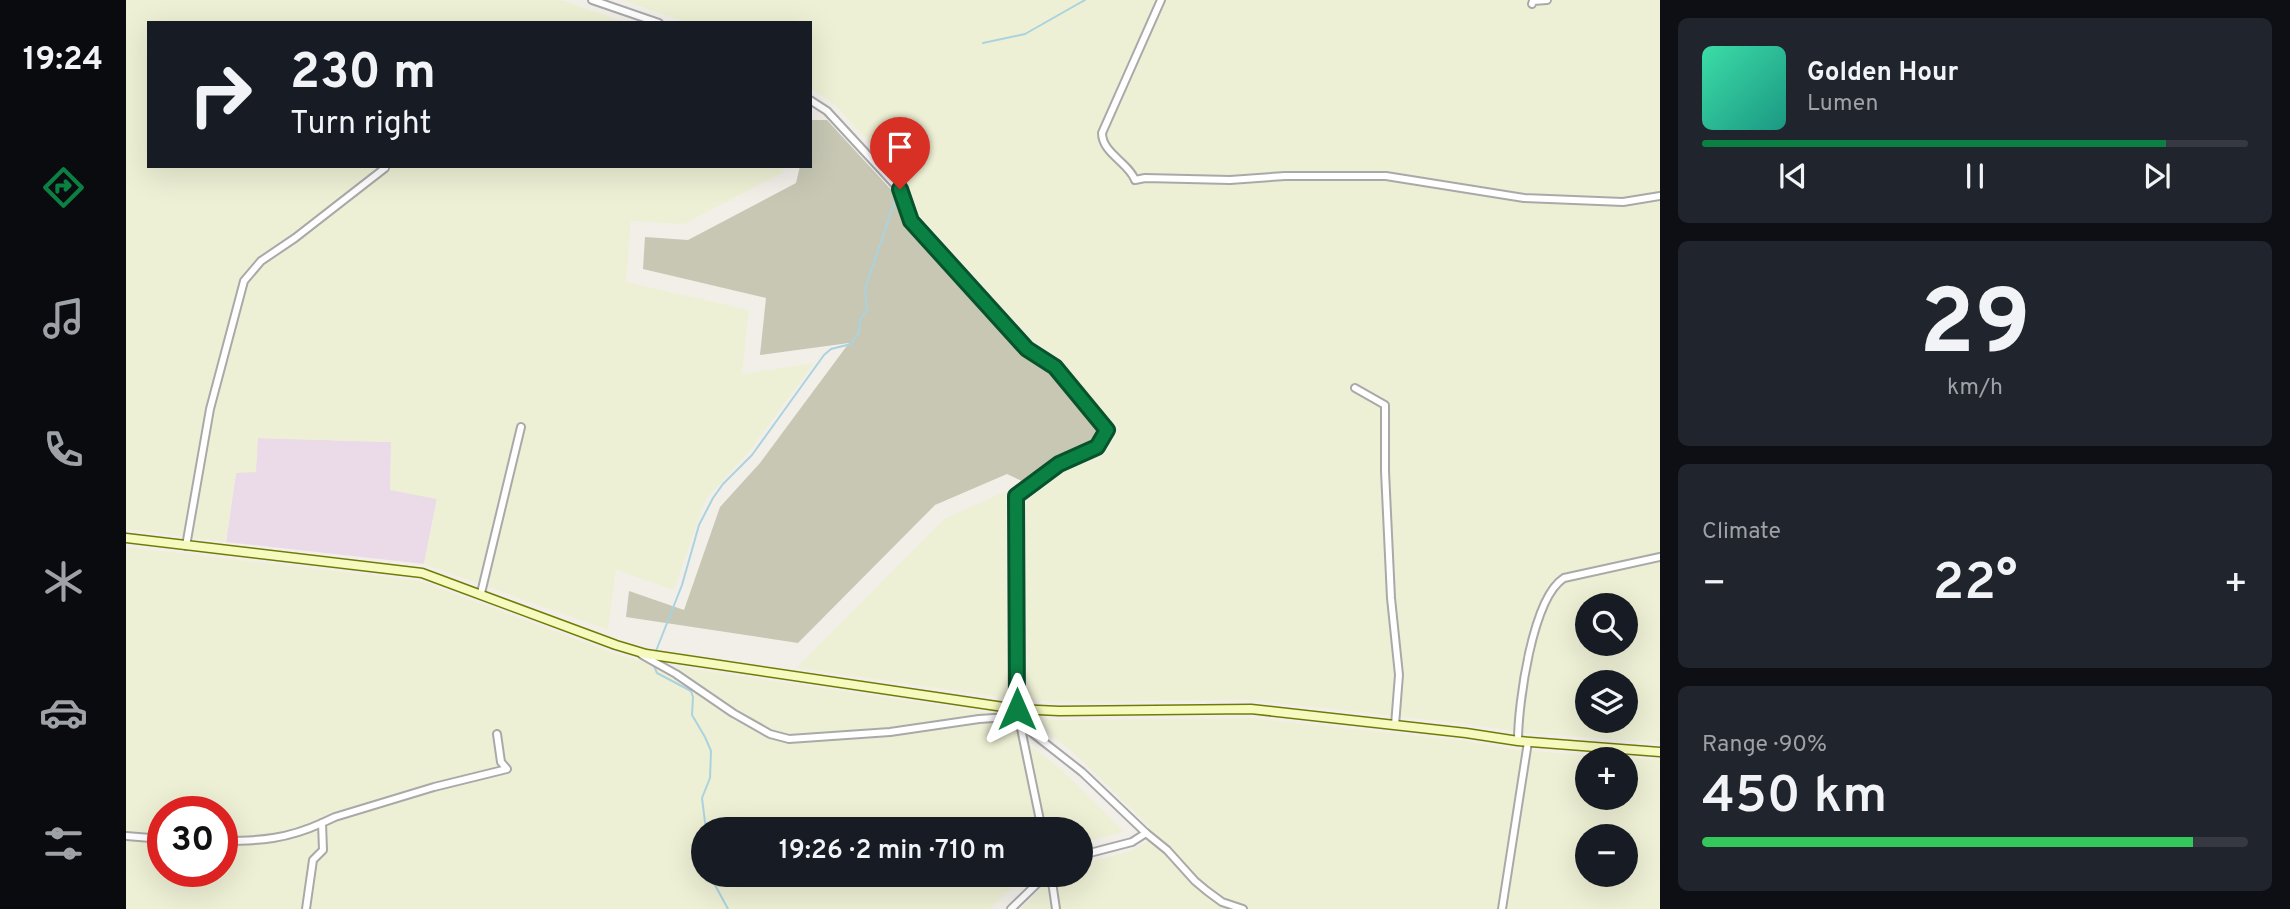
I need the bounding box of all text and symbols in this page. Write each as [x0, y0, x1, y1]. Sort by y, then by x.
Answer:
text: 19:24 [23, 41, 103, 81]
text: 230 m [290, 44, 436, 106]
icon: right [175, 49, 266, 140]
text: Golden Hour [1807, 57, 1958, 90]
text: Lumen [1807, 90, 1878, 119]
text: Turn right [290, 105, 432, 145]
pin [870, 117, 930, 189]
icon: arrive [881, 128, 919, 166]
icon: previous [1774, 157, 1812, 195]
icon: pause [1956, 157, 1994, 195]
icon: next [2138, 157, 2176, 195]
icon: directions [39, 163, 88, 212]
text: 29 [1919, 271, 2031, 386]
icon: music [39, 294, 88, 343]
text: km/h [1947, 374, 2003, 403]
icon: phone [39, 425, 88, 474]
text: Climate [1702, 518, 1781, 547]
text: 22° [1932, 552, 2018, 618]
icon: climate [39, 557, 88, 606]
text: − [1702, 561, 1727, 610]
text: + [2223, 561, 2248, 610]
map controls [1575, 593, 1638, 887]
button: search [1575, 593, 1638, 656]
button: layers [1575, 670, 1638, 733]
position arrow [980, 672, 1054, 746]
icon: car [39, 688, 88, 737]
text: Range · 90% [1702, 731, 1827, 760]
button: + [1575, 747, 1638, 810]
text: 450 km [1702, 765, 1887, 831]
speed limit sign: 30 [147, 796, 238, 887]
icon: filters [39, 819, 88, 868]
button: − [1575, 824, 1638, 887]
text: 19:26 · 2 min · 710 m [779, 835, 1005, 868]

